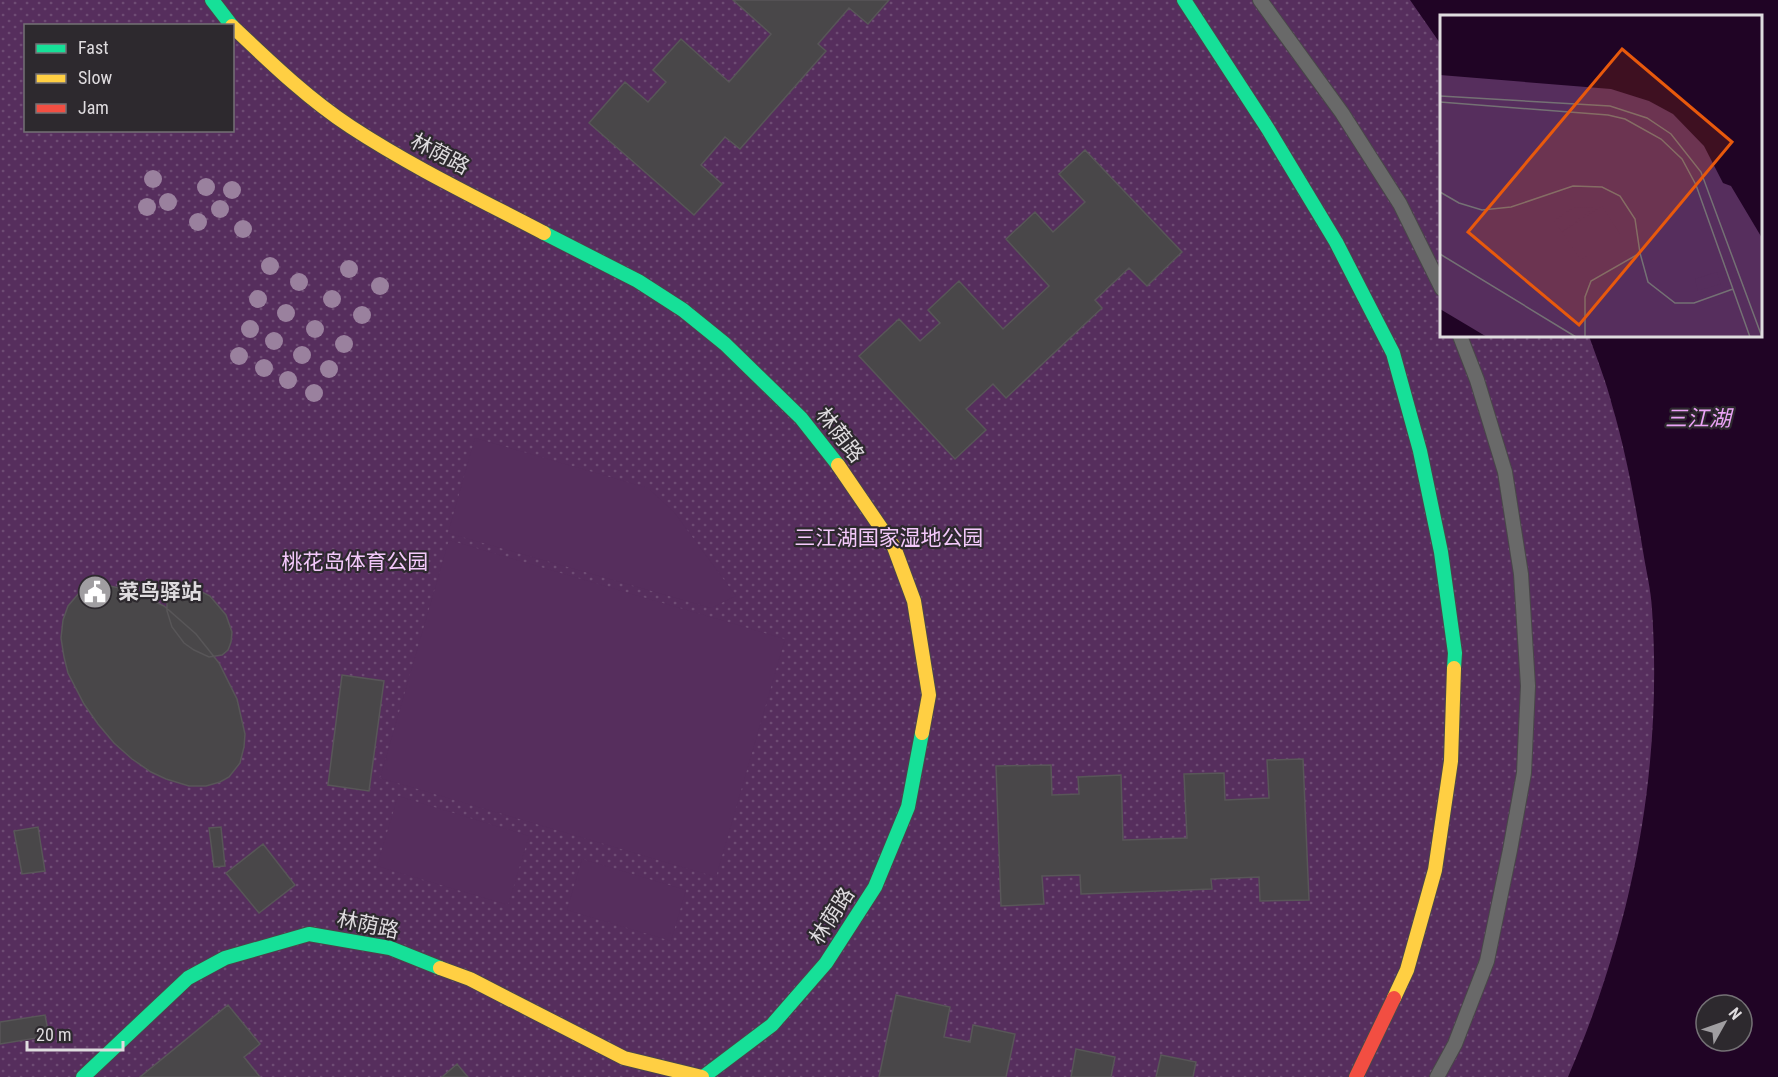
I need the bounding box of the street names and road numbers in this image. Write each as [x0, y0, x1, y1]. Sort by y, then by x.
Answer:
street label: 林荫路 [407, 129, 473, 179]
street label: 林荫路 [811, 403, 869, 467]
street label: 林荫路 [805, 883, 859, 949]
street label: 林荫路 [335, 907, 401, 943]

